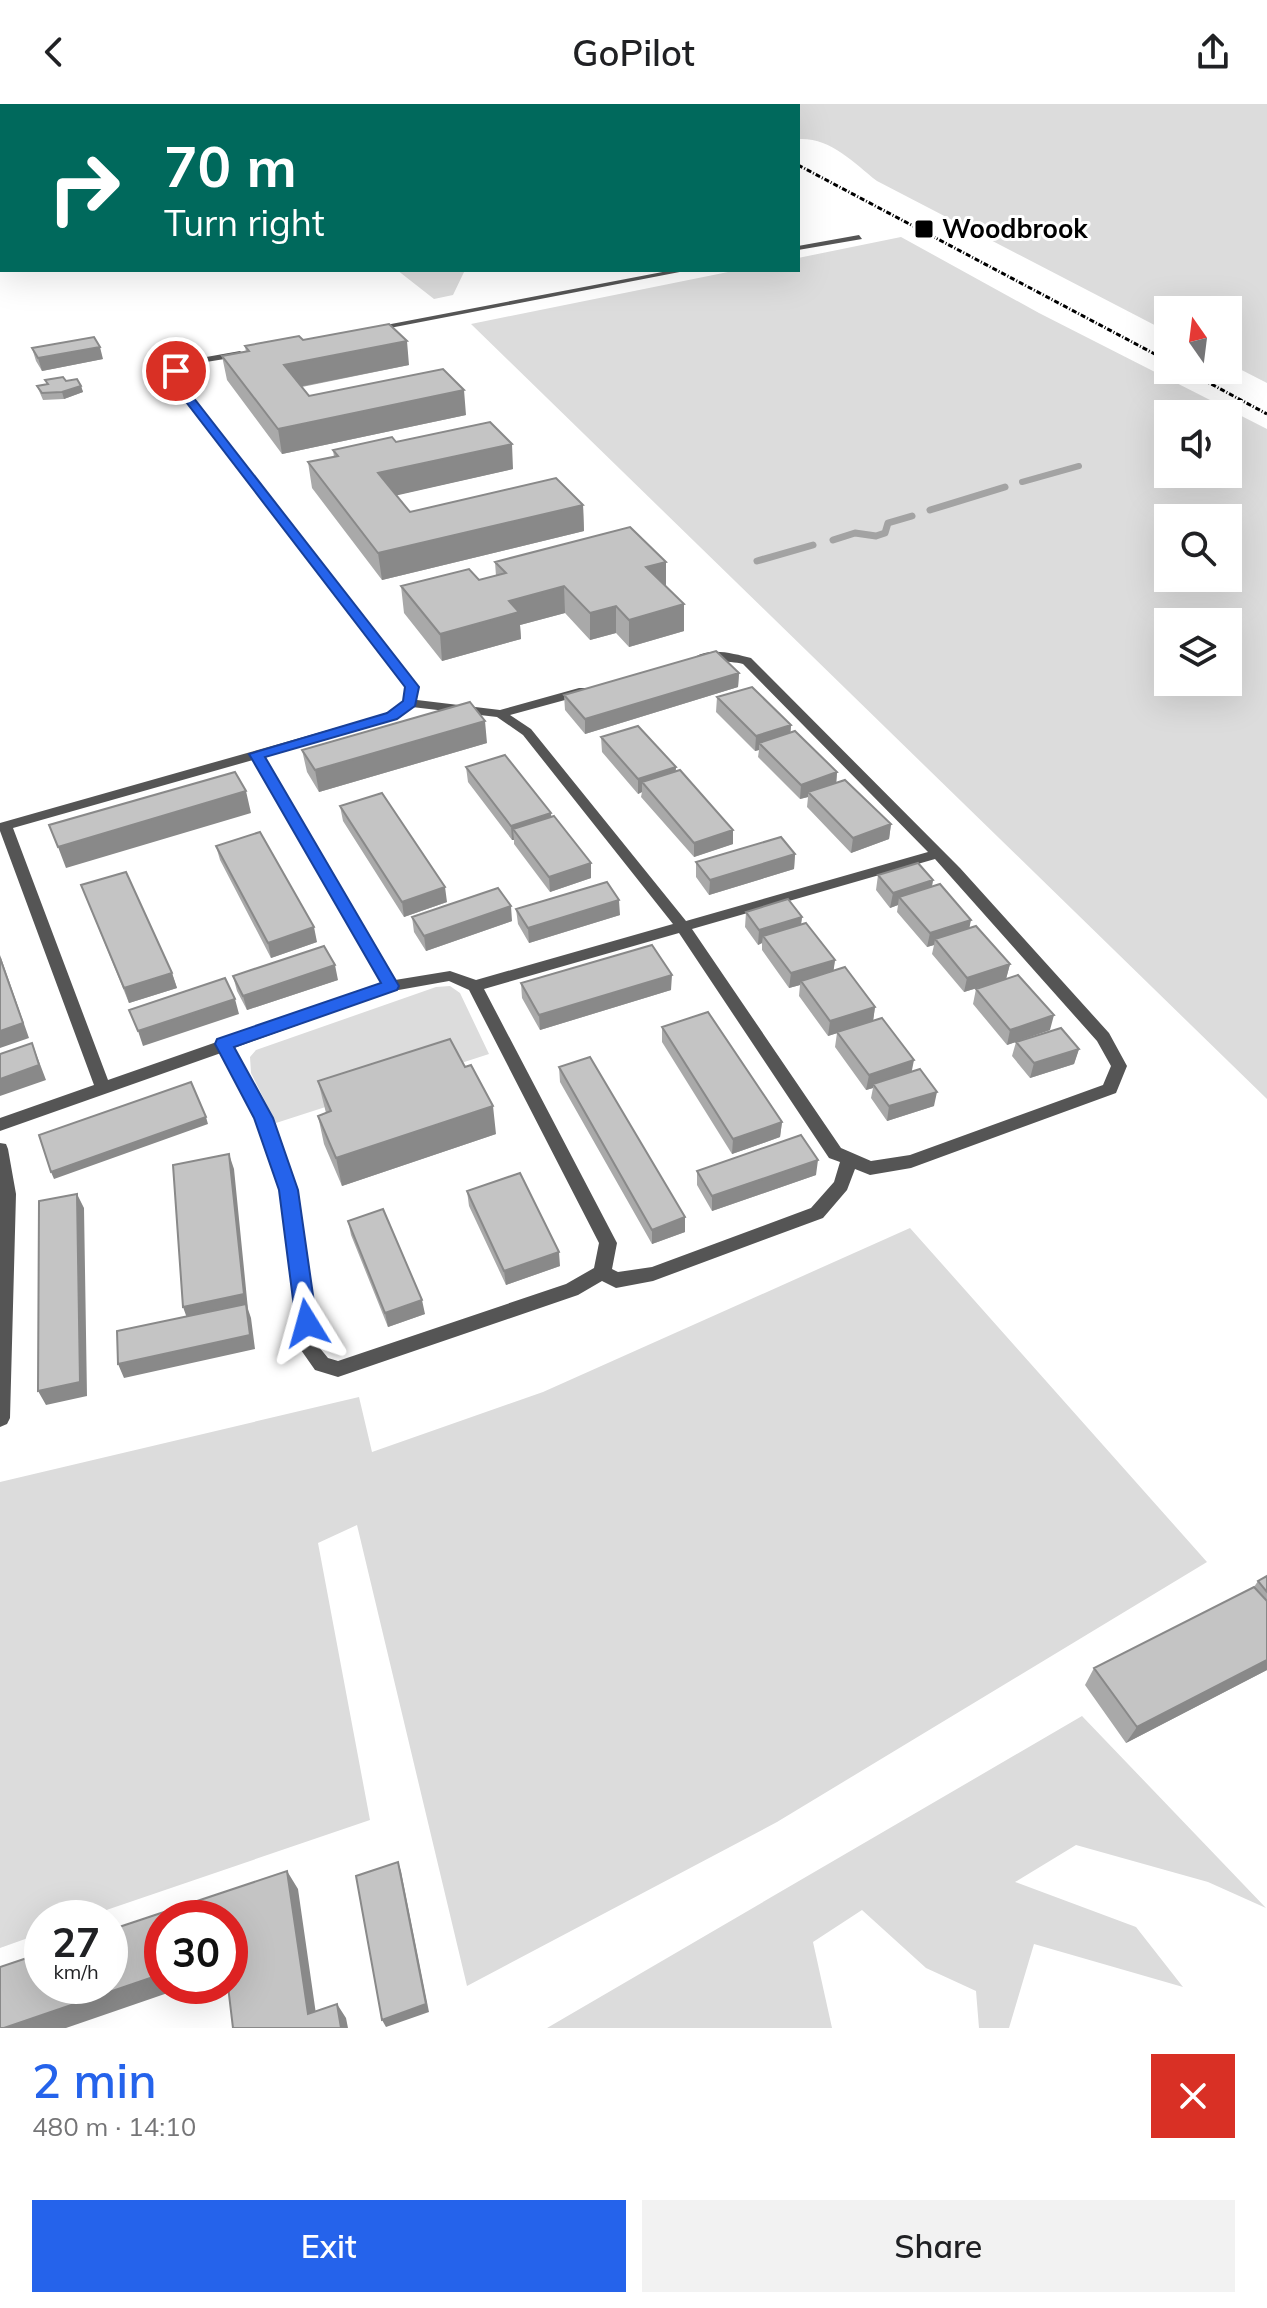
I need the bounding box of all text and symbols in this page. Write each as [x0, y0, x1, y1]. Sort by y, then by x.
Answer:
icon: back [32, 30, 76, 74]
text: GoPilot [572, 30, 695, 75]
icon: share [1191, 30, 1235, 74]
text: 70 m [164, 131, 297, 201]
icon: right [32, 136, 136, 240]
text: Turn right [164, 200, 325, 245]
place label: Woodbrook [942, 212, 1088, 245]
marker: Woodbrook [913, 218, 935, 240]
north arrow [1154, 296, 1242, 384]
map controls [1154, 296, 1242, 696]
pin [142, 337, 210, 405]
icon: arrive [154, 349, 198, 393]
button: sound [1154, 400, 1242, 488]
button: search [1154, 504, 1242, 592]
button: layers [1154, 608, 1242, 696]
position arrow [265, 1281, 349, 1365]
speed limit sign: 30 [144, 1900, 248, 2004]
text: 27 [52, 1917, 100, 1967]
text: km/h [53, 1959, 99, 1984]
text: 2 min [32, 2050, 157, 2110]
button: close [1151, 2054, 1235, 2138]
text: 480 m · 14:10 [32, 2110, 196, 2143]
button: Exit [32, 2200, 626, 2292]
button: Share [642, 2200, 1235, 2292]

